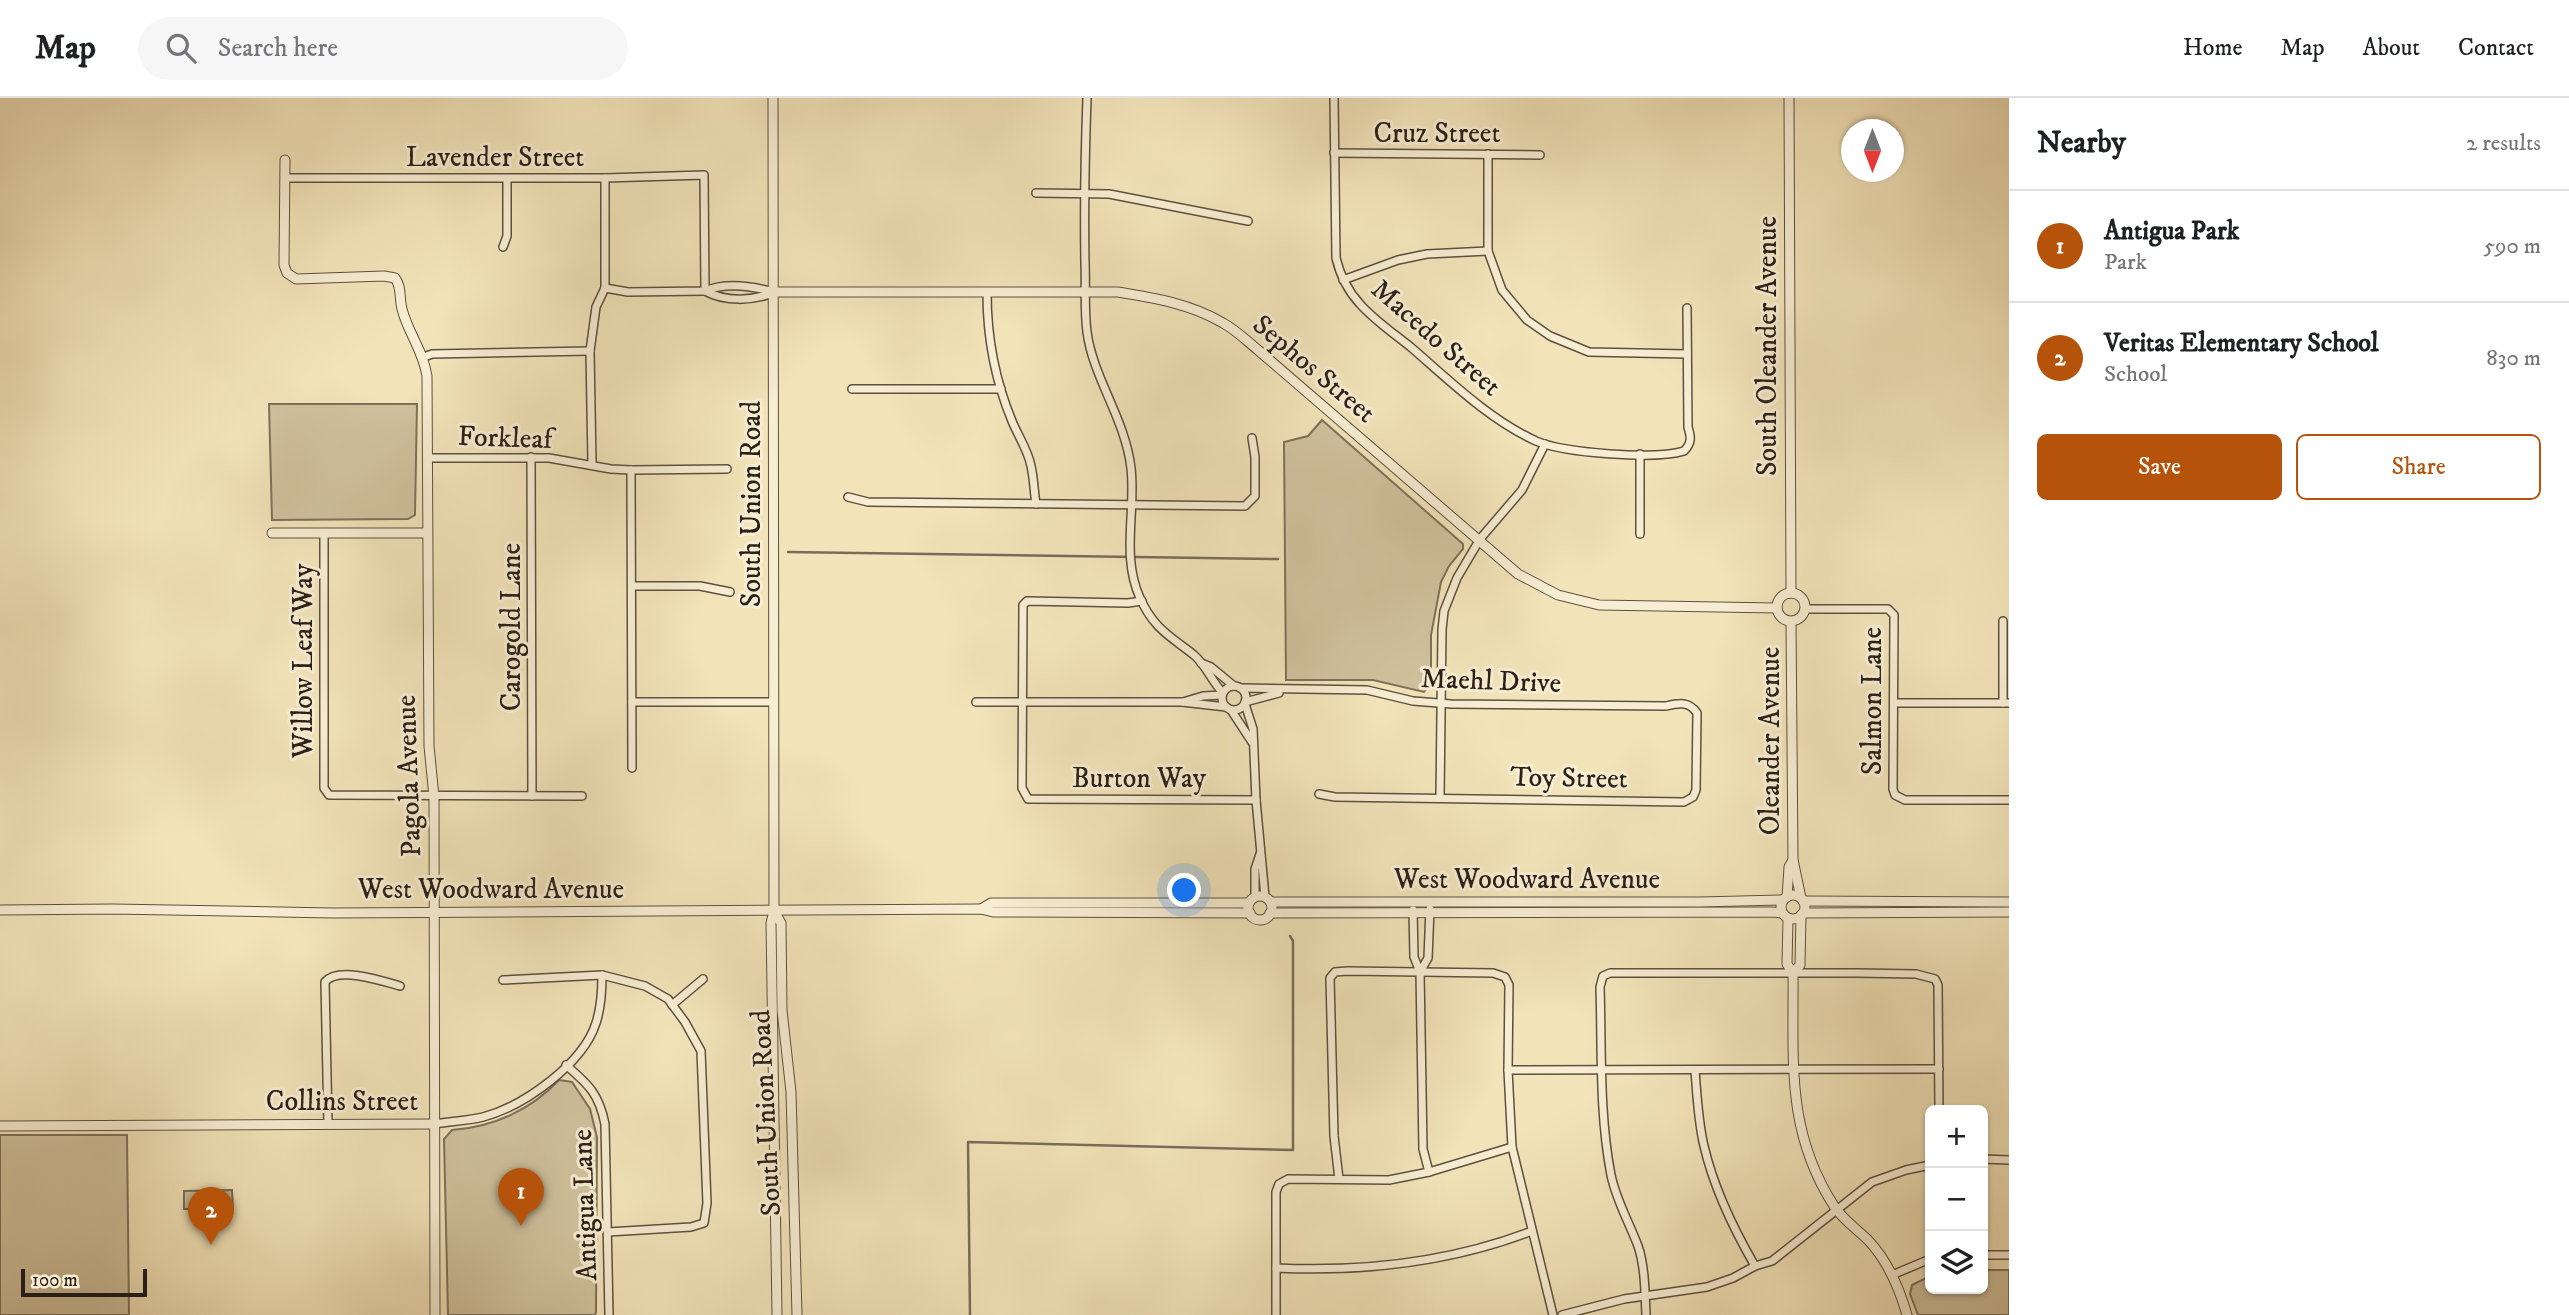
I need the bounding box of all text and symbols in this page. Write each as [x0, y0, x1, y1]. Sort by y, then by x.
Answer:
search box [138, 17, 628, 80]
text: Map [35, 28, 96, 69]
icon: search [162, 29, 200, 67]
text: Search here [218, 32, 338, 65]
text: Home [2183, 33, 2242, 63]
text: Map [2280, 33, 2325, 63]
text: About [2363, 33, 2420, 63]
text: Contact [2458, 33, 2534, 63]
street label: Cruz Street [1374, 116, 1500, 151]
north arrow [1841, 119, 1904, 182]
text: Nearby [2037, 125, 2126, 162]
text: 2 results [2466, 129, 2541, 158]
street label: Lavender Street [406, 140, 584, 175]
text: Antigua Park [2104, 215, 2239, 248]
street label: South Oleander Avenue [1750, 216, 1785, 476]
text: 1 [2056, 232, 2064, 261]
text: 590 m [2484, 232, 2541, 261]
text: Park [2104, 248, 2147, 277]
street label: Macedo Street [1364, 272, 1508, 404]
street label: Sephos Street [1245, 307, 1383, 431]
text: Veritas Elementary School [2104, 327, 2379, 360]
text: 2 [2054, 344, 2066, 373]
text: 830 m [2486, 344, 2541, 373]
text: School [2104, 360, 2167, 389]
street label: South Union Road [734, 401, 769, 607]
street label: Forkleaf [457, 419, 557, 457]
button: Save [2037, 434, 2282, 500]
button: Share [2296, 434, 2541, 500]
street label: Carogold Lane [494, 543, 529, 711]
street label: Willow Leaf Way [286, 563, 321, 759]
street label: Salmon Lane [1855, 627, 1890, 775]
street label: Oleander Avenue [1753, 647, 1788, 835]
street label: Maehl Drive [1420, 661, 1562, 701]
street label: Pagola Avenue [389, 694, 429, 858]
street label: Toy Street [1510, 759, 1628, 797]
street label: Burton Way [1072, 761, 1207, 796]
street label: West Woodward Avenue [1393, 862, 1660, 897]
street label: West Woodward Avenue [357, 872, 624, 907]
your location [1167, 873, 1201, 907]
street label: South Union Road [743, 1009, 789, 1217]
street label: Collins Street [266, 1084, 418, 1119]
map controls [1925, 1105, 1988, 1294]
button: + [1925, 1105, 1988, 1168]
street label: Antigua Lane [565, 1129, 605, 1281]
pin: 1 [498, 1168, 544, 1226]
button: − [1925, 1168, 1988, 1231]
pin: 2 [188, 1187, 234, 1245]
button: layers [1925, 1231, 1988, 1294]
scale bar [21, 1266, 147, 1298]
text: 100 m [32, 1269, 78, 1292]

